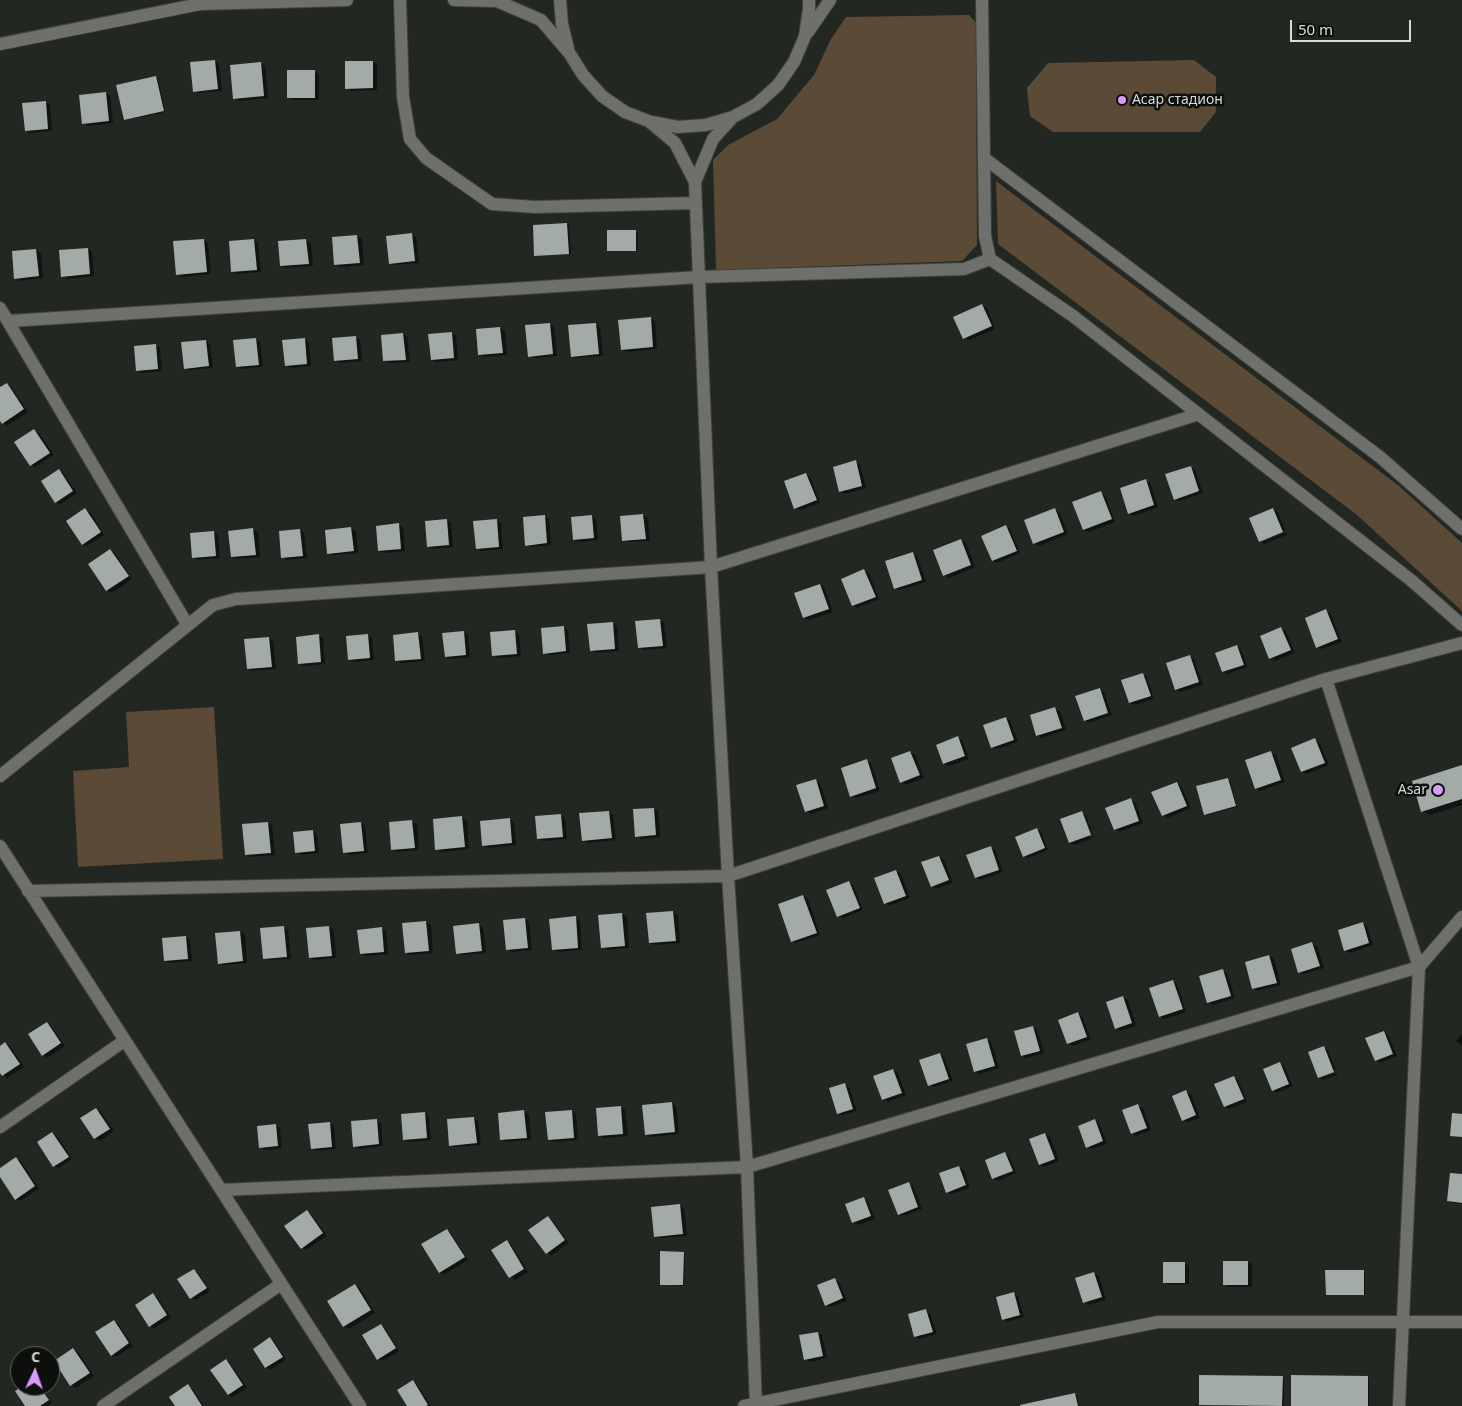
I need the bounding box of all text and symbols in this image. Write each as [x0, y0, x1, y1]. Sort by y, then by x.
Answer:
scale bar [1292, 10, 1413, 42]
text: 50 m [1298, 19, 1333, 39]
place label: Асар стадион [1132, 92, 1223, 108]
marker: Асар стадион [1116, 94, 1128, 106]
place label: Asar [1398, 782, 1427, 798]
marker: Asar [1431, 783, 1445, 797]
north arrow [10, 1346, 60, 1396]
text: С [31, 1347, 41, 1366]

